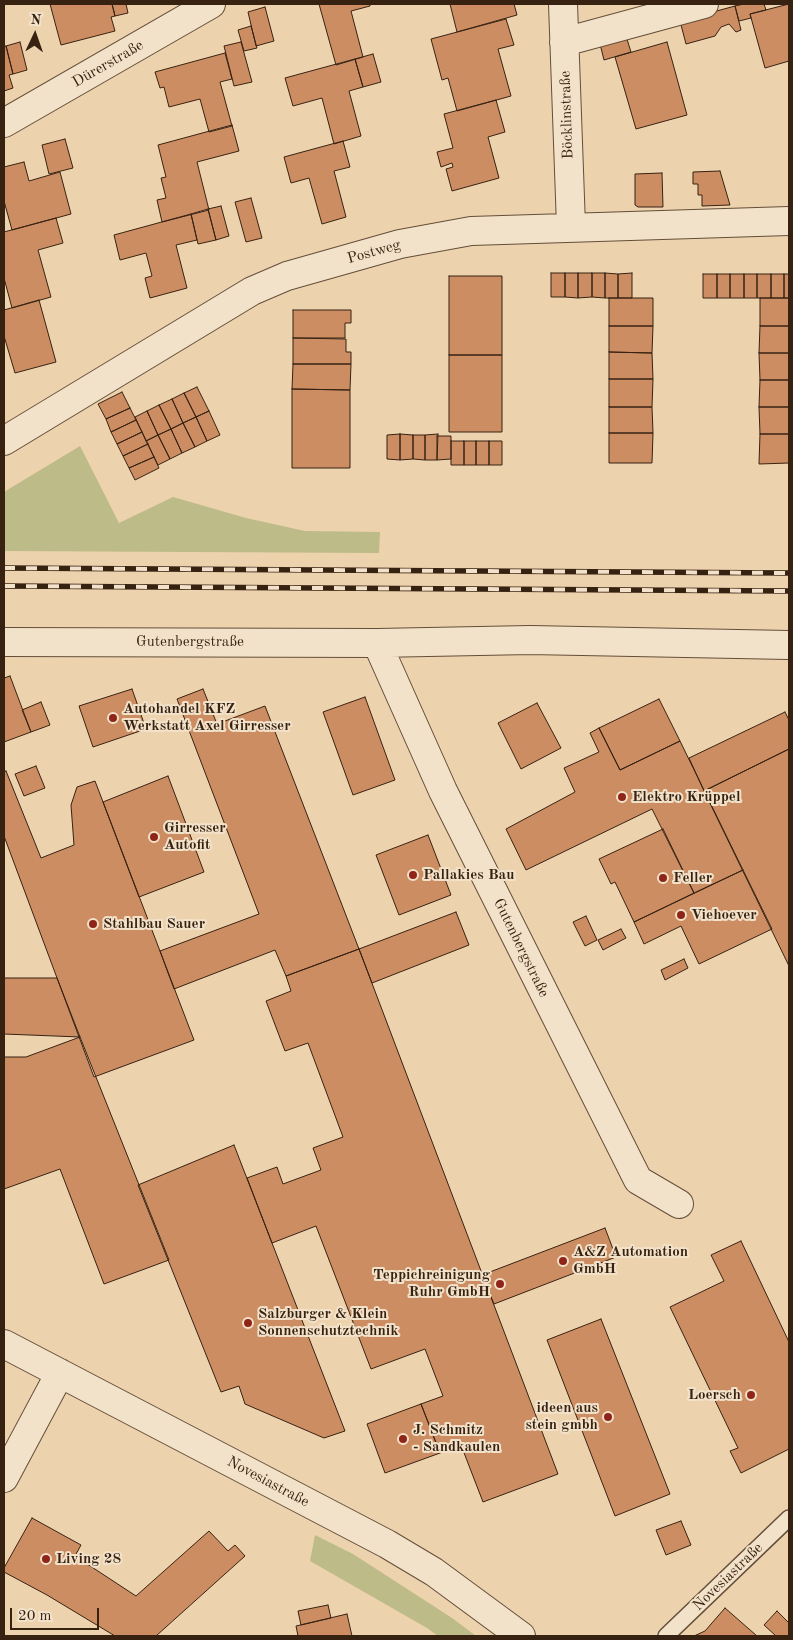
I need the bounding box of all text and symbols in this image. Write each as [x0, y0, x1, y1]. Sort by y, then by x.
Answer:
north arrow [10, 10, 60, 60]
text: N [30, 13, 41, 27]
street label: Dürerstraße [69, 36, 147, 92]
street label: Böcklinstraße [556, 70, 578, 160]
street label: Postweg [345, 236, 403, 268]
street label: Gutenbergstraße [136, 633, 244, 651]
place label: Autohandel KFZ Werkstatt Axel Girresser [123, 700, 291, 735]
marker: Autohandel KFZ Werkstatt Axel Girresser [107, 712, 119, 724]
place label: Elektro Krüppel [632, 788, 741, 806]
marker: Elektro Krüppel [616, 791, 628, 803]
place label: Girresser Autofit [164, 819, 226, 854]
marker: Girresser Autofit [148, 831, 160, 843]
place label: Pallakies Bau [423, 866, 514, 884]
marker: Pallakies Bau [407, 869, 419, 881]
place label: Feller [673, 869, 712, 887]
marker: Feller [657, 872, 669, 884]
street label: Gutenbergstraße [489, 896, 553, 1000]
place label: Viehoever [691, 906, 757, 924]
marker: Viehoever [675, 909, 687, 921]
place label: Stahlbau Sauer [103, 915, 205, 933]
marker: Stahlbau Sauer [87, 918, 99, 930]
place label: A&Z Automation GmbH [573, 1243, 688, 1278]
marker: A&Z Automation GmbH [557, 1255, 569, 1267]
place label: Teppichreinigung Ruhr GmbH [373, 1266, 490, 1301]
marker: Teppichreinigung Ruhr GmbH [494, 1278, 506, 1290]
place label: Salzburger & Klein Sonnenschutztechnik [258, 1305, 399, 1340]
marker: Salzburger & Klein Sonnenschutztechnik [242, 1317, 254, 1329]
place label: Loersch [688, 1386, 741, 1404]
marker: Loersch [745, 1389, 757, 1401]
place label: ideen aus stein gmbh [525, 1399, 598, 1434]
marker: ideen aus stein gmbh [602, 1411, 614, 1423]
place label: J. Schmitz - Sandkaulen [413, 1421, 500, 1456]
marker: J. Schmitz - Sandkaulen [397, 1433, 409, 1445]
street label: Novesiastraße [224, 1453, 312, 1511]
street label: Novesiastraße [689, 1539, 767, 1615]
place label: Living 28 [56, 1550, 121, 1568]
marker: Living 28 [40, 1553, 52, 1565]
scale bar [12, 1598, 101, 1630]
text: 20 m [18, 1609, 52, 1624]

